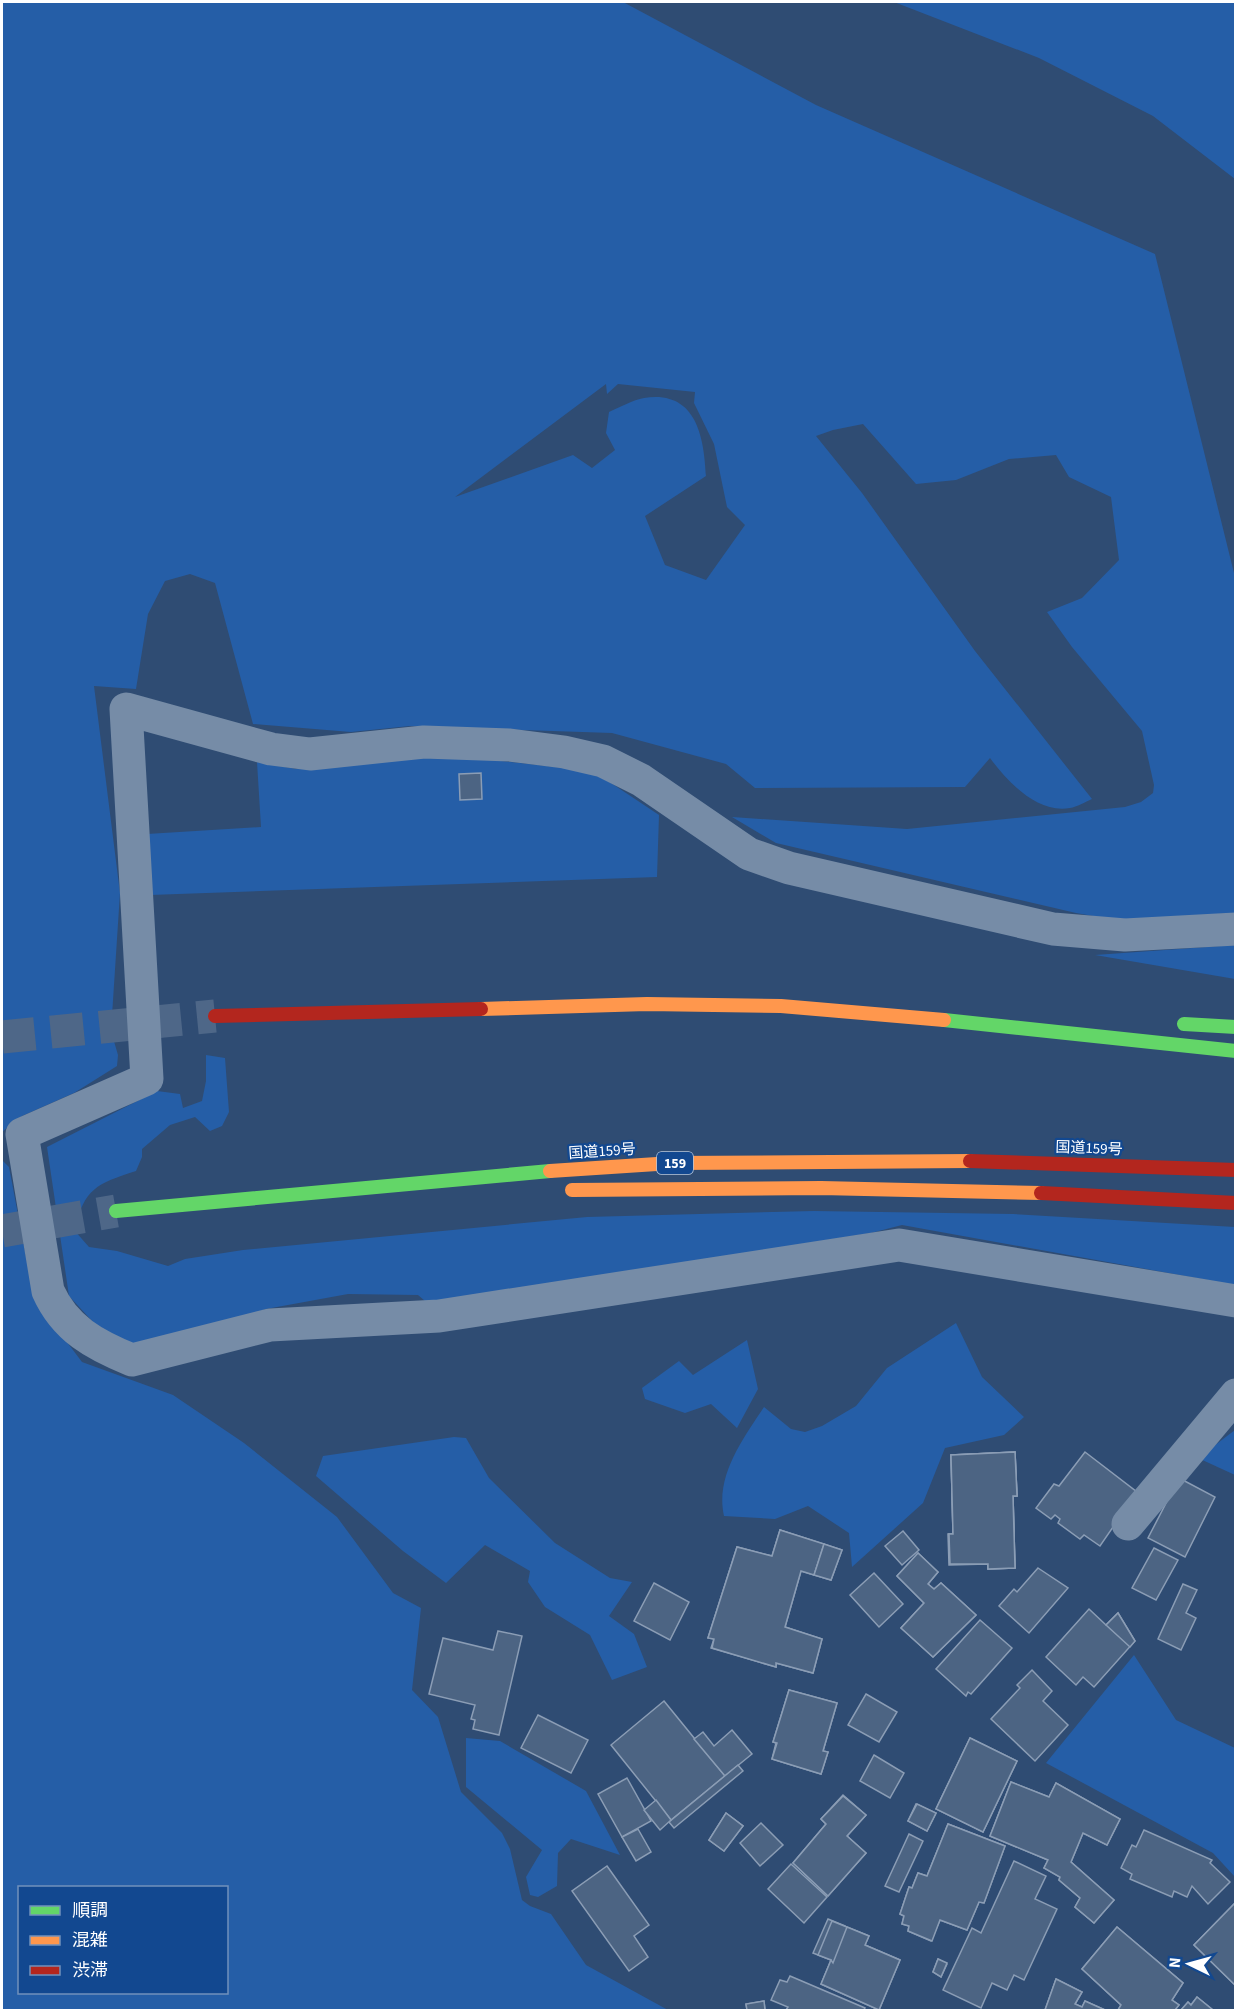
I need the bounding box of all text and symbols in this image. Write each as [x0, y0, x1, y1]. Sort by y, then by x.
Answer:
street label: 国道159号 [1055, 1137, 1123, 1160]
street label: 国道159号 [568, 1139, 636, 1164]
road number: 159 [657, 1152, 693, 1174]
legend [18, 1886, 228, 1994]
text: 順調 [72, 1898, 108, 1923]
text: 混雑 [72, 1928, 108, 1953]
north arrow [1159, 1934, 1219, 1994]
text: N [1164, 1957, 1186, 1969]
text: 渋滞 [72, 1958, 108, 1983]

